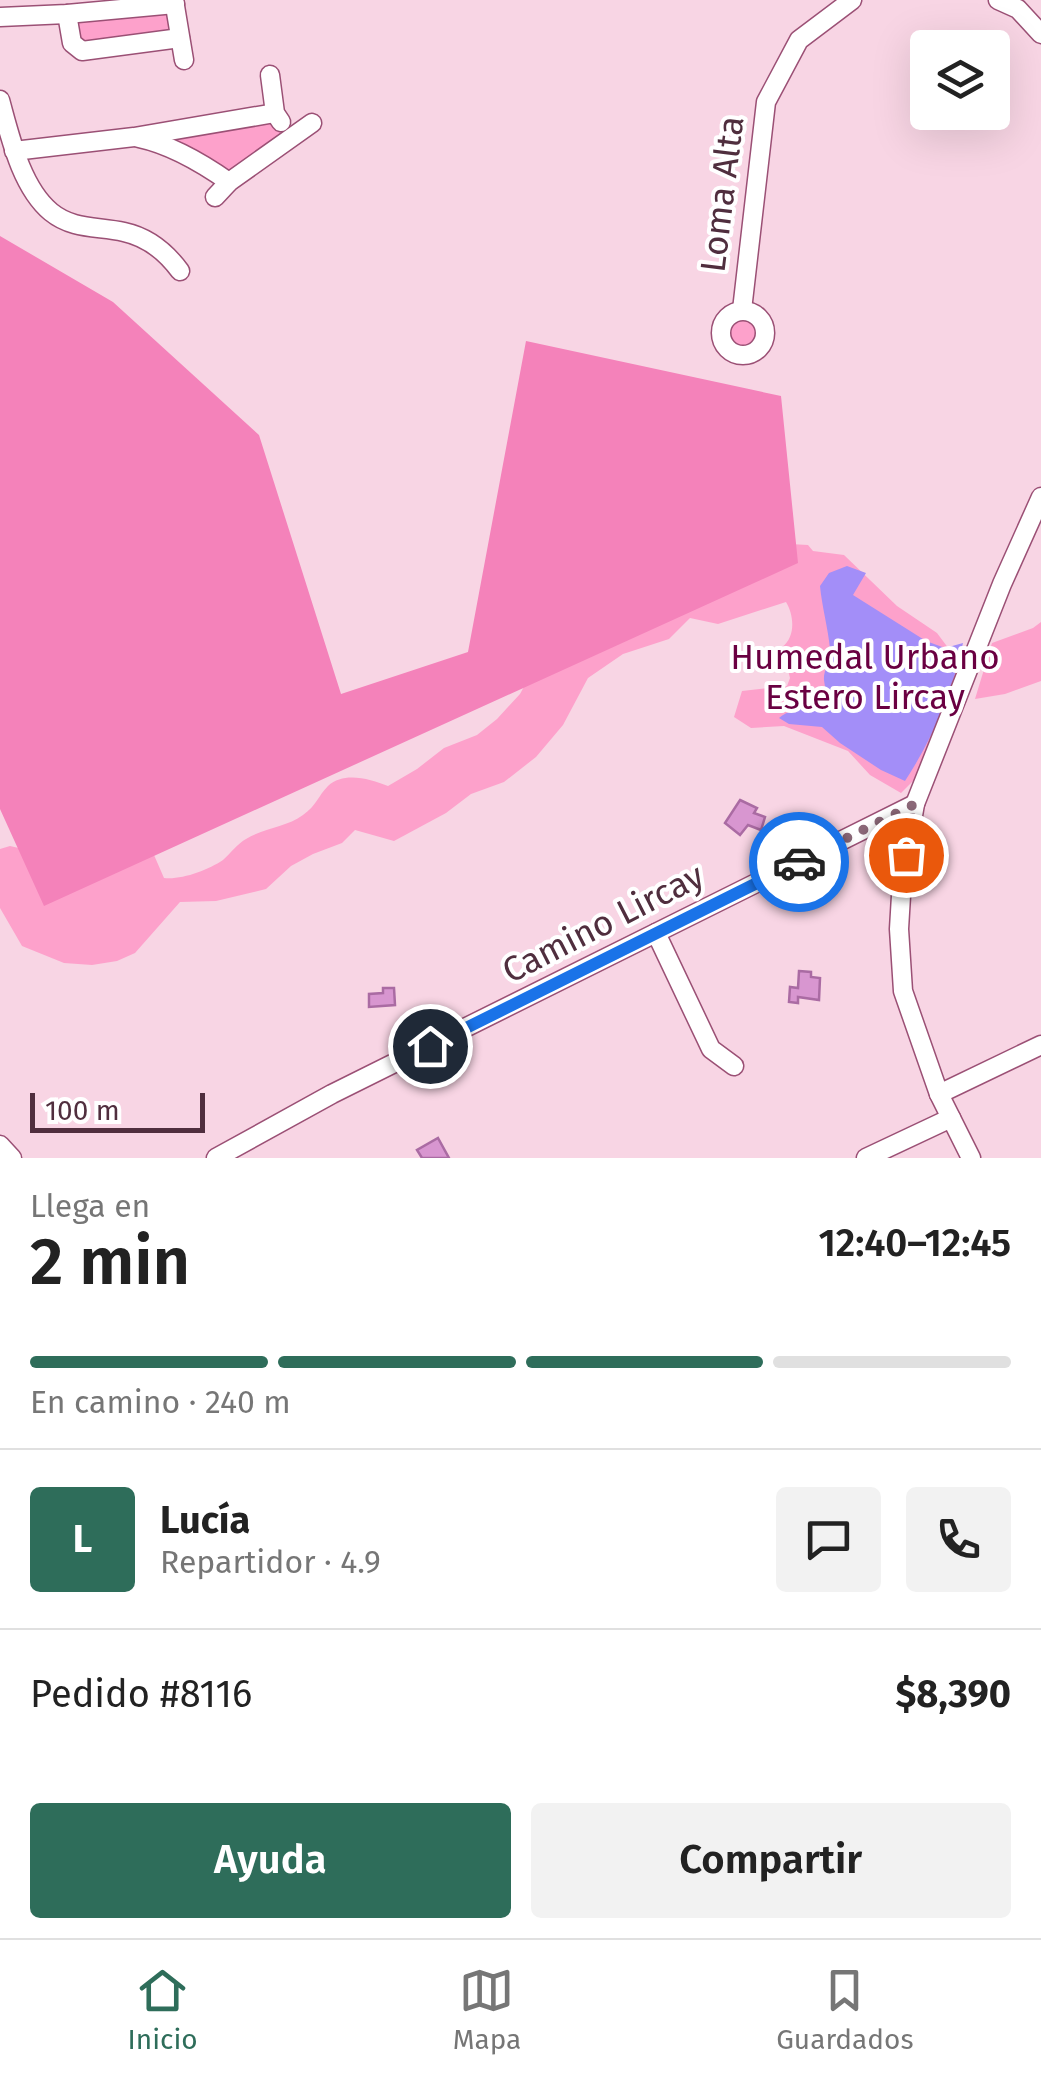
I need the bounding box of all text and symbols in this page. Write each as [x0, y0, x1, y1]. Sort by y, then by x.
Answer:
map controls [910, 30, 1010, 130]
button: layers [910, 30, 1010, 130]
street label: Loma Alta [692, 114, 752, 274]
park label: Humedal Urbano Estero Lircay [730, 636, 1000, 718]
courier [749, 812, 849, 912]
pin [864, 813, 949, 898]
icon: bag [879, 828, 934, 883]
icon: car [772, 835, 827, 890]
street label: Camino Lircay [495, 854, 711, 992]
pin [388, 1004, 473, 1089]
icon: home [403, 1019, 458, 1074]
scale bar [30, 1088, 205, 1132]
text: 100 m [45, 1094, 120, 1127]
text: Llega en [30, 1187, 150, 1225]
text: 12:40–12:45 [818, 1220, 1011, 1266]
text: 2 min [30, 1223, 190, 1301]
text: En camino · 240 m [30, 1383, 291, 1421]
button: chat [776, 1487, 881, 1592]
button: phone [906, 1487, 1011, 1592]
text: Lucía [160, 1497, 250, 1543]
text: L [73, 1516, 92, 1562]
text: Repartidor · 4.9 [160, 1543, 381, 1581]
text: Pedido #8116 [30, 1671, 252, 1717]
text: $8,390 [895, 1671, 1011, 1717]
button: Ayuda [30, 1803, 511, 1918]
button: Compartir [531, 1803, 1011, 1918]
tab: Inicio [127, 1963, 198, 2056]
tab: Mapa [453, 1963, 521, 2056]
tab: Guardados [776, 1963, 914, 2056]

